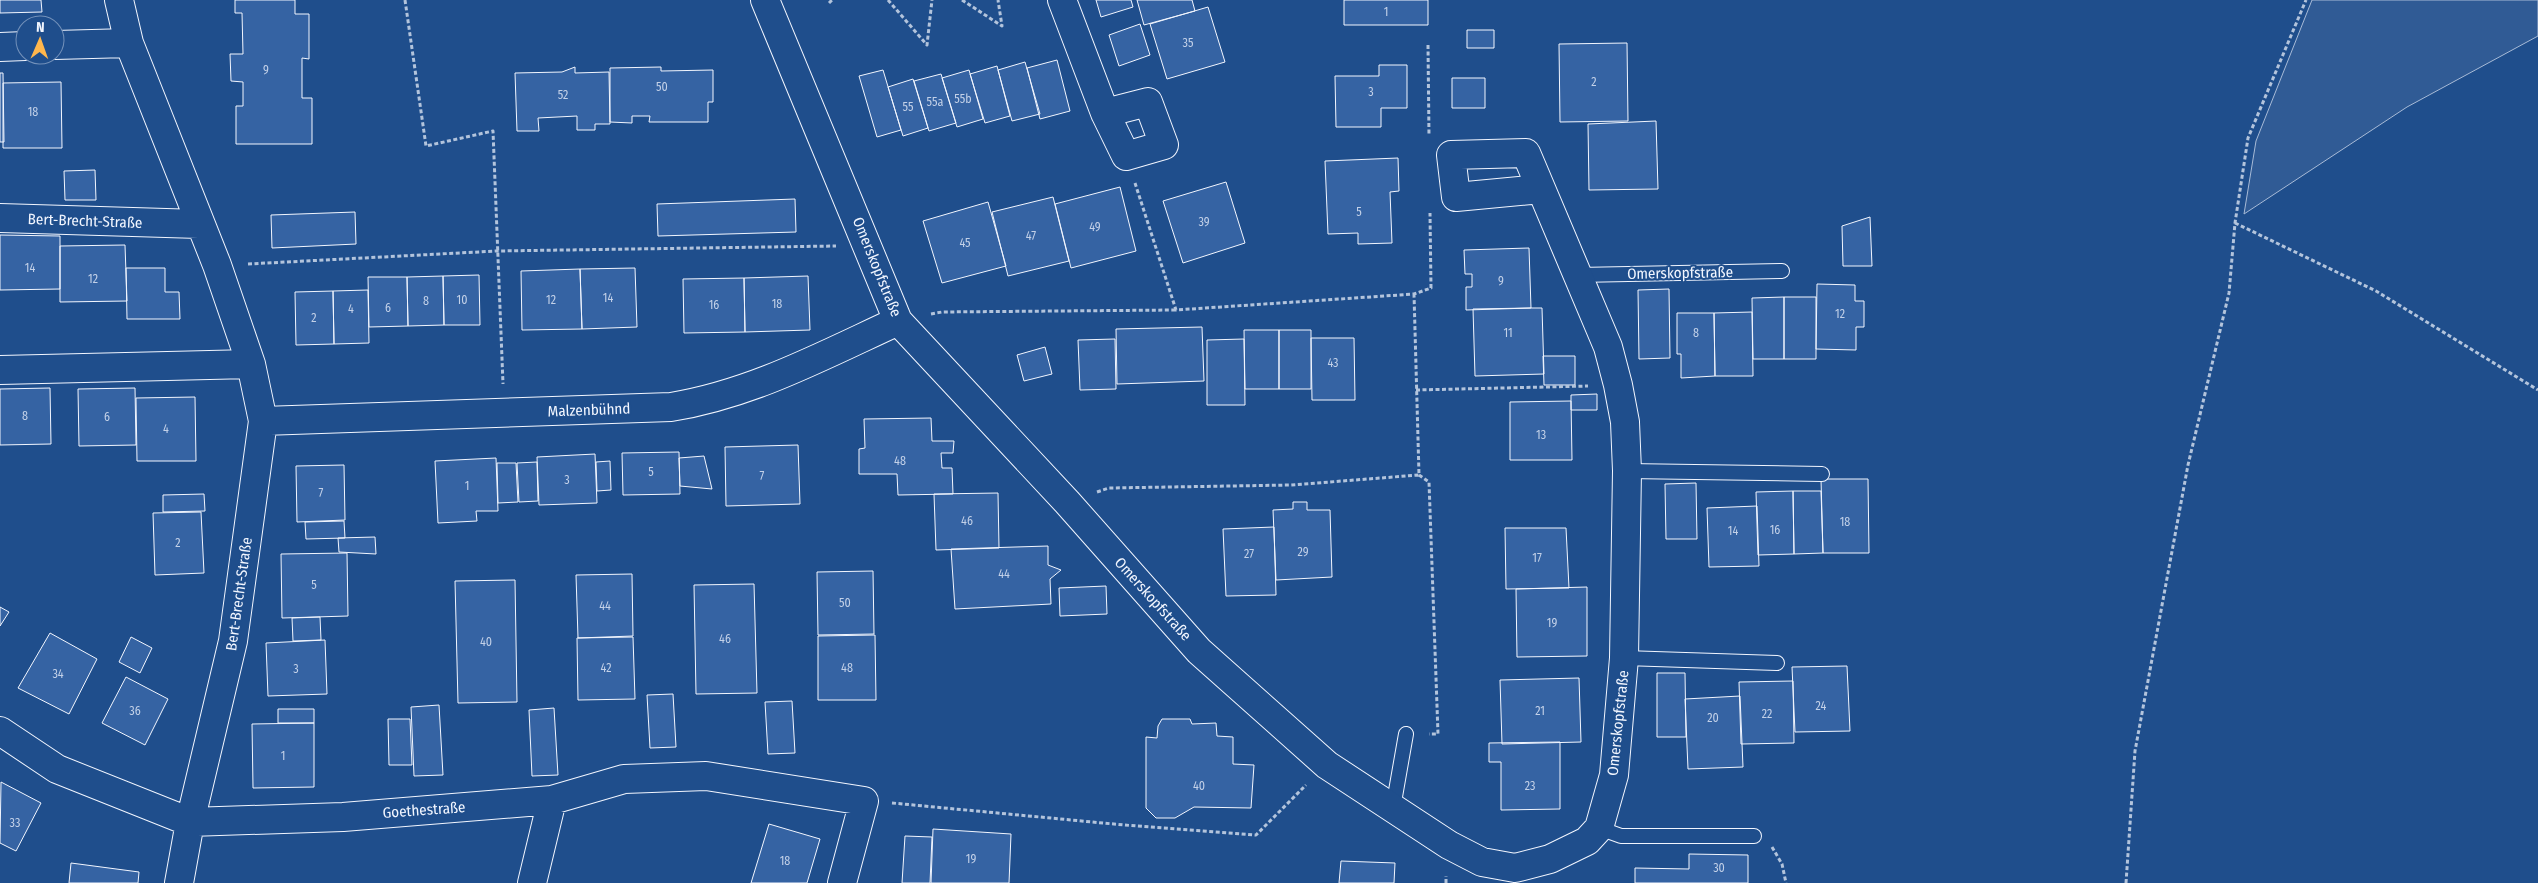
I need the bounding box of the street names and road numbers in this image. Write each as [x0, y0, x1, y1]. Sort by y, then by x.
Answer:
street label: Bert-Brecht-Straße [27, 210, 143, 232]
street label: Omerskopfstraße [849, 215, 905, 319]
street label: Omerskopfstraße [1627, 263, 1733, 283]
street label: Malzenbühnd [547, 400, 631, 420]
street label: Bert-Brecht-Straße [222, 536, 256, 652]
street label: Omerskopfstraße [1111, 554, 1195, 644]
street label: Omerskopfstraße [1604, 669, 1632, 777]
street label: Goethestraße [382, 798, 466, 822]

